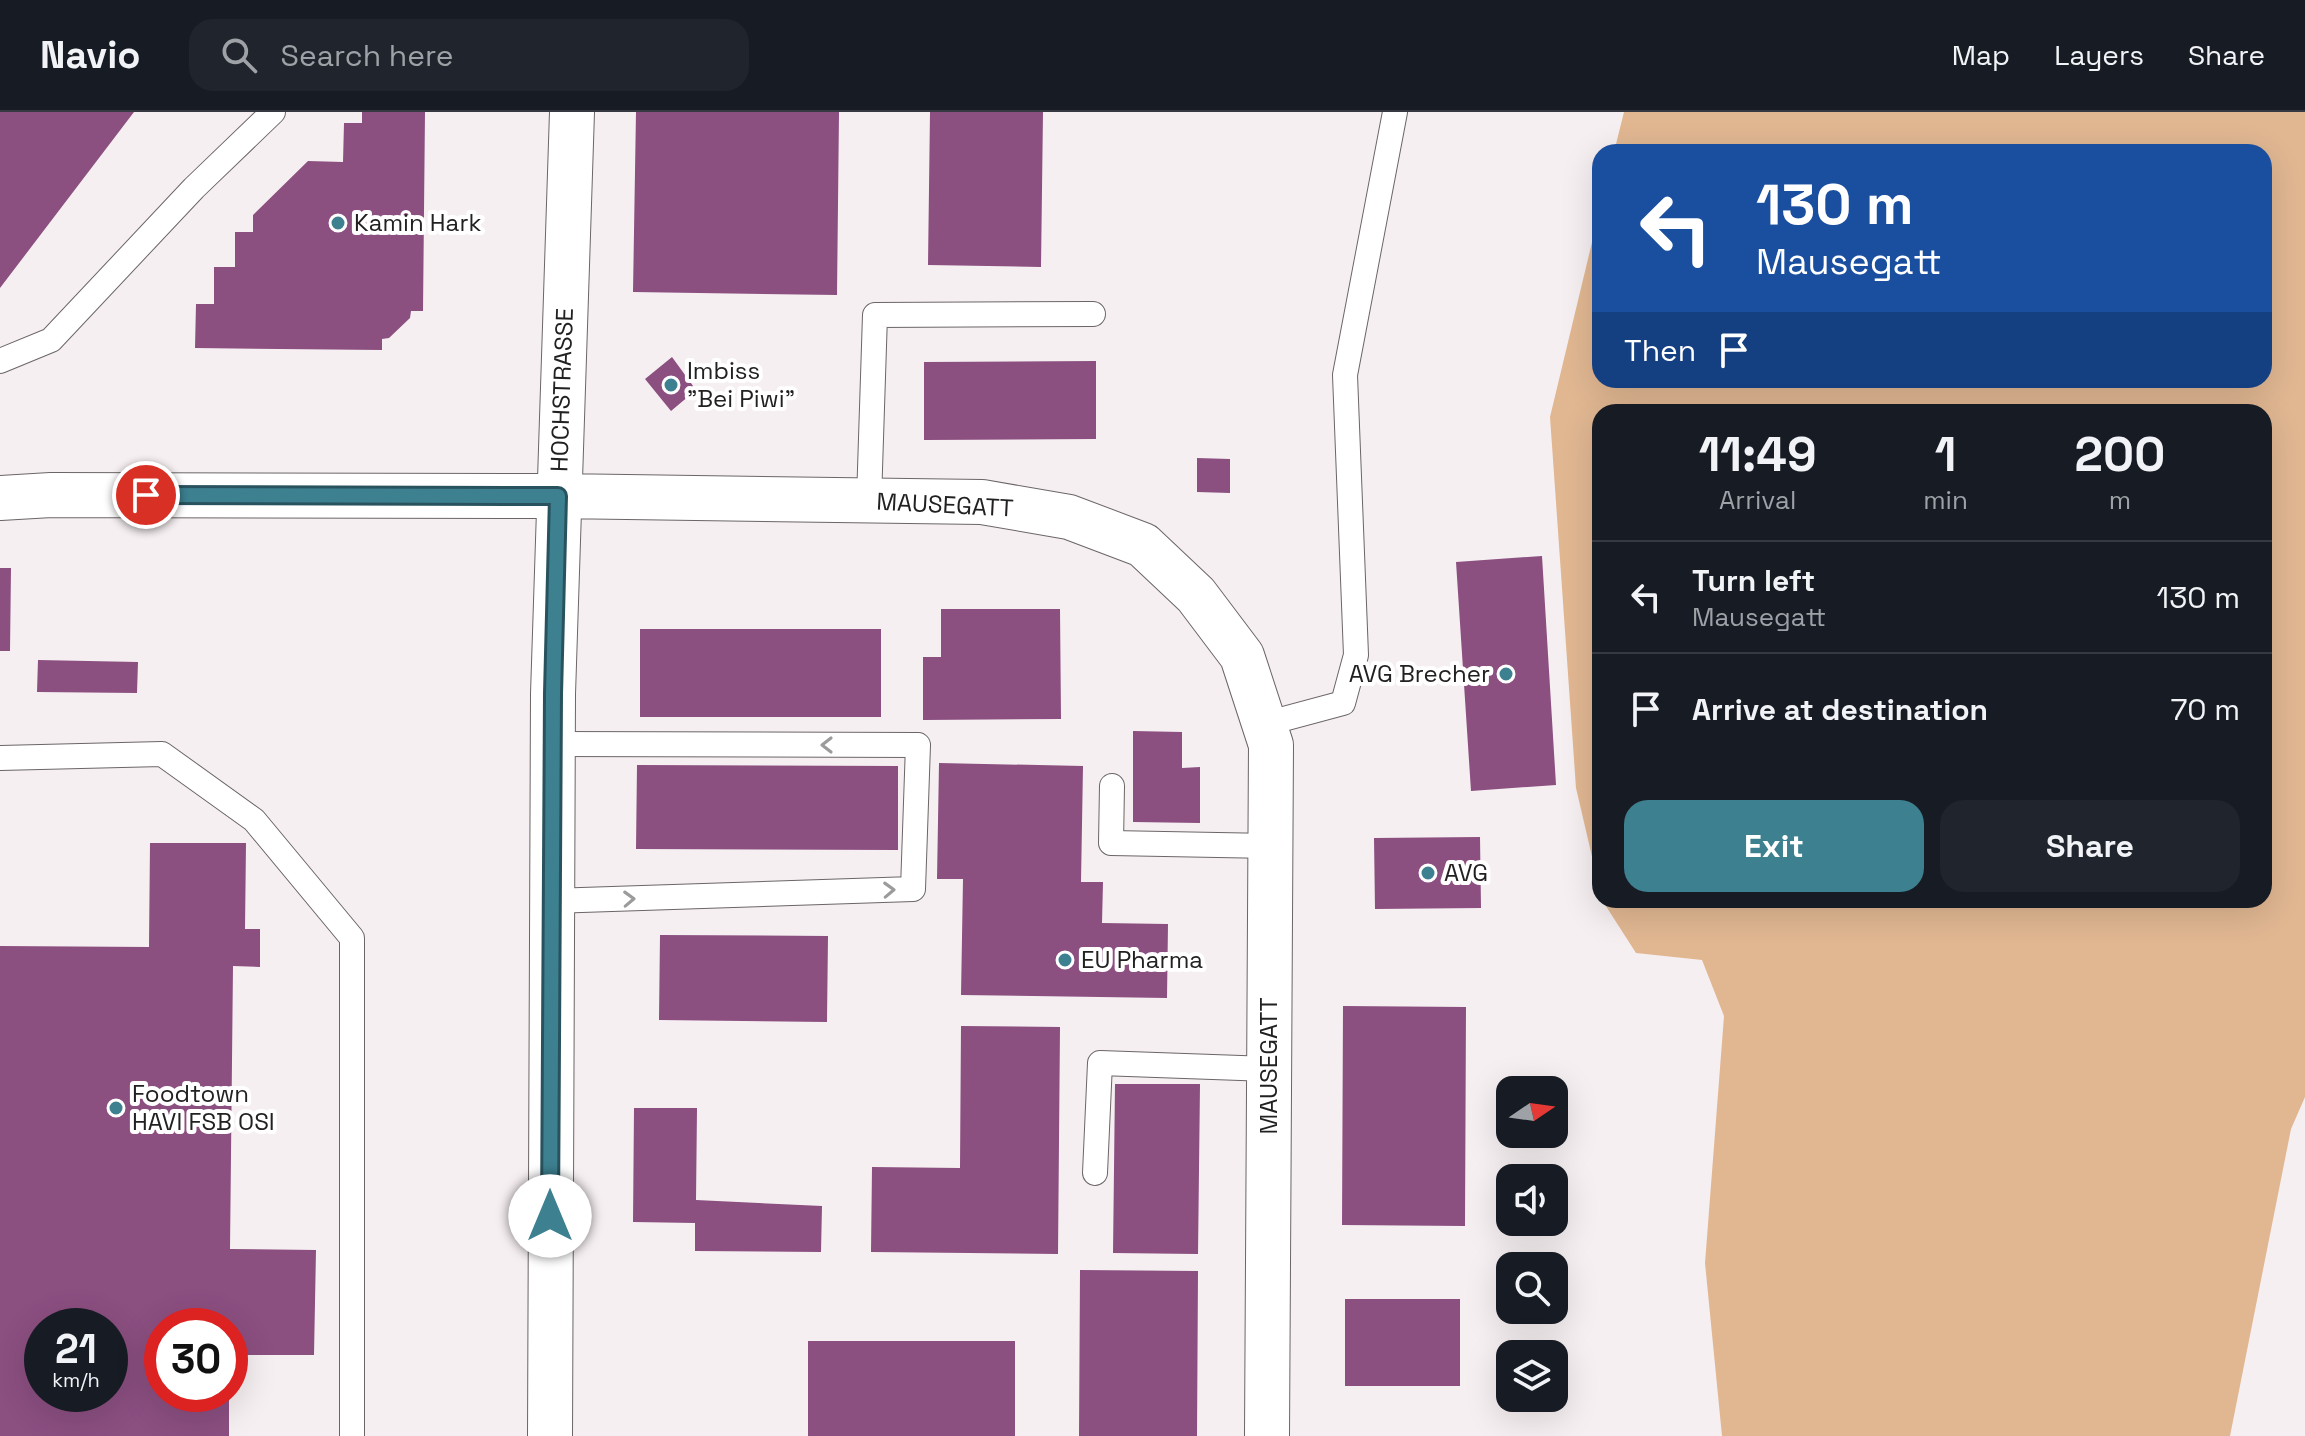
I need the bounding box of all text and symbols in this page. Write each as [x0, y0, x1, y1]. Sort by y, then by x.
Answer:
search box [189, 19, 749, 91]
text: Navio [40, 31, 141, 79]
icon: search [217, 33, 261, 77]
text: Search here [281, 36, 453, 75]
text: Map [1952, 37, 2010, 73]
text: Layers [2054, 37, 2144, 73]
text: Share [2188, 37, 2265, 73]
text: 130 m [1756, 169, 1914, 240]
icon: left [1624, 176, 1728, 280]
place label: Kamin Hark [354, 207, 481, 238]
marker: Kamin Hark [329, 214, 347, 232]
text: Mausegatt [1756, 239, 1942, 285]
street label: HOCHSTRASSE [543, 307, 580, 473]
icon: arrive [1712, 328, 1756, 372]
text: Then [1624, 331, 1696, 370]
place label: Imbiss "Bei Piwi" [687, 355, 795, 414]
marker: Imbiss "Bei Piwi" [662, 376, 680, 394]
text: 11:49 [1699, 424, 1817, 485]
text: 1 [1935, 424, 1956, 485]
text: 200 [2075, 424, 2165, 485]
pin [112, 461, 180, 529]
icon: arrive [124, 473, 168, 517]
text: Arrival [1719, 483, 1796, 517]
text: min [1923, 483, 1968, 517]
text: m [2109, 483, 2131, 517]
street label: MAUSEGATT [876, 485, 1014, 524]
text: Turn left [1692, 561, 1815, 600]
icon: left [1624, 575, 1668, 619]
text: 130 m [2157, 578, 2240, 617]
text: Mausegatt [1692, 600, 1826, 634]
place label: AVG Brecher [1349, 658, 1490, 689]
marker: AVG Brecher [1497, 665, 1515, 683]
icon: arrive [1624, 687, 1668, 731]
text: Arrive at destination [1692, 690, 1988, 729]
text: 70 m [2171, 690, 2240, 729]
one-way arrow [820, 736, 833, 753]
button: Exit [1624, 800, 1924, 892]
button: Share [1940, 800, 2240, 892]
place label: AVG [1444, 857, 1488, 888]
marker: AVG [1419, 864, 1437, 882]
one-way arrow [883, 882, 896, 899]
one-way arrow [623, 890, 636, 907]
place label: EU Pharma [1081, 944, 1203, 975]
marker: EU Pharma [1056, 951, 1074, 969]
street label: MAUSEGATT [1253, 997, 1284, 1135]
north arrow [1496, 1076, 1568, 1148]
map controls [1496, 1076, 1568, 1412]
place label: Foodtown HAVI FSB OSI [132, 1078, 275, 1137]
marker: Foodtown HAVI FSB OSI [107, 1099, 125, 1117]
button: sound [1496, 1164, 1568, 1236]
position arrow [508, 1174, 592, 1258]
button: search [1496, 1252, 1568, 1324]
speed limit sign: 30 [144, 1308, 248, 1412]
text: 21 [55, 1324, 97, 1375]
button: layers [1496, 1340, 1568, 1412]
text: km/h [52, 1367, 100, 1393]

